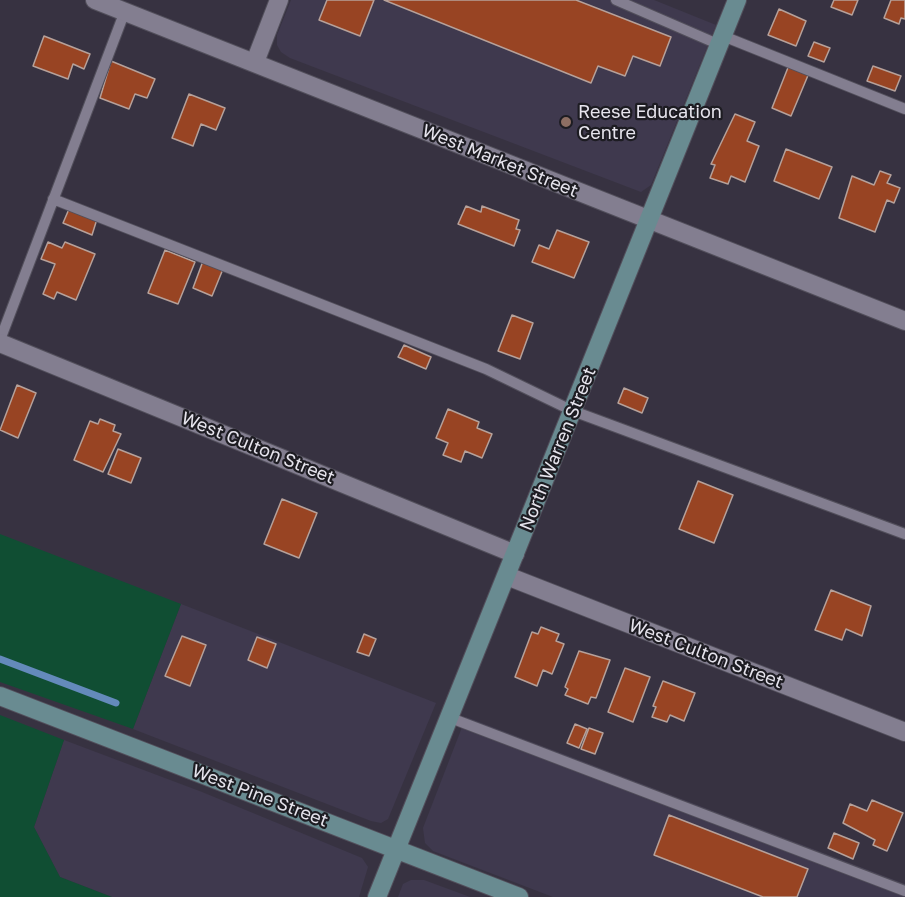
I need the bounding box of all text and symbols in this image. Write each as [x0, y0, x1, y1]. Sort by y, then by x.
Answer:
place label: Reese Education Centre [578, 101, 722, 144]
marker: Reese Education Centre [559, 115, 573, 129]
street label: West Market Street [419, 120, 581, 202]
street label: North Warren Street [515, 364, 601, 534]
street label: West Culton Street [178, 407, 338, 489]
street label: West Culton Street [626, 615, 786, 693]
street label: West Pine Street [189, 760, 331, 832]

